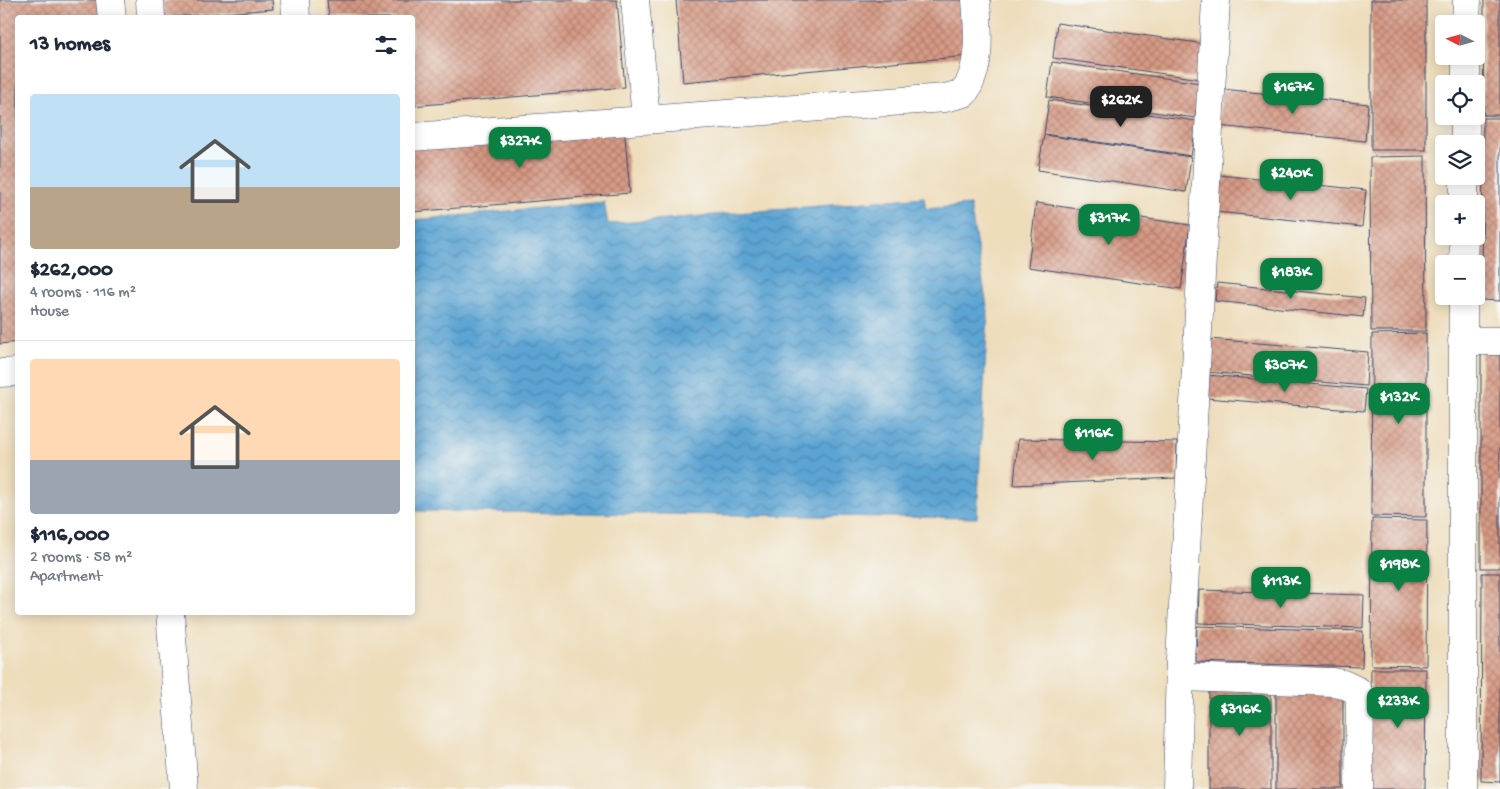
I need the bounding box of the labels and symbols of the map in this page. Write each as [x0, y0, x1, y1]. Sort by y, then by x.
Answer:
north arrow [1435, 15, 1485, 65]
pin: $167K [1258, 72, 1328, 115]
pin: $262K [1086, 86, 1156, 128]
pin: $327K [485, 126, 555, 169]
pin: $240K [1256, 158, 1326, 201]
pin: $317K [1074, 204, 1144, 246]
pin: $183K [1256, 258, 1326, 300]
pin: $307K [1250, 350, 1320, 393]
pin: $132K [1364, 382, 1434, 425]
pin: $116K [1058, 418, 1128, 461]
pin: $198K [1364, 550, 1434, 592]
pin: $113K [1246, 566, 1316, 609]
pin: $233K [1363, 686, 1433, 729]
pin: $316K [1205, 694, 1275, 737]

